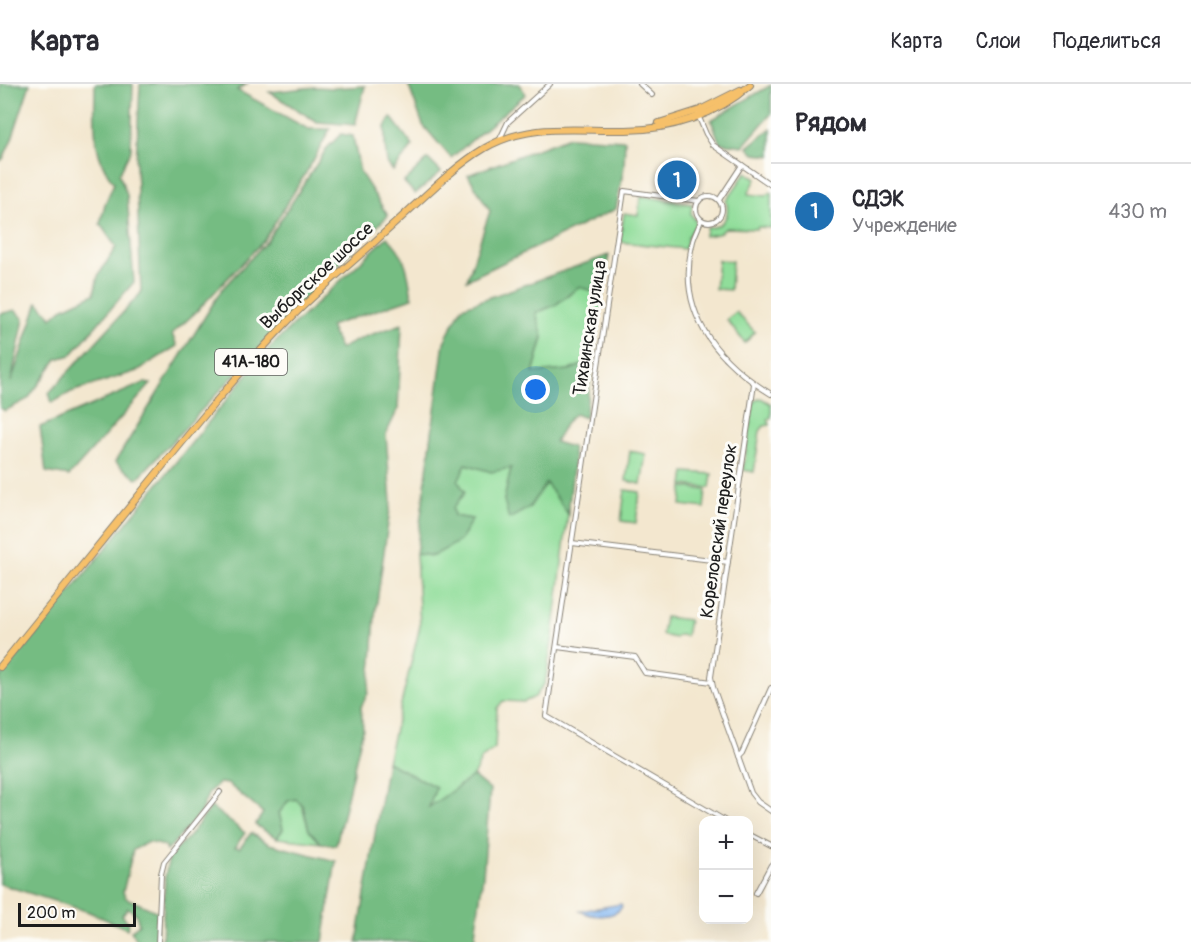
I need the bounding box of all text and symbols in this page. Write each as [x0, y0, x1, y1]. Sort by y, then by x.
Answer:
text: Карта [30, 24, 99, 59]
text: Карта [890, 28, 942, 55]
text: Слои [975, 28, 1020, 55]
text: Поделиться [1053, 28, 1161, 55]
text: Рядом [795, 107, 867, 139]
pin: 1 [658, 158, 696, 202]
text: СДЭК [852, 185, 905, 213]
text: 1 [811, 199, 818, 224]
text: 430 m [1108, 199, 1167, 224]
text: Учреждение [852, 213, 957, 238]
street label: Выборгское шоссе [255, 217, 379, 334]
street label: Тихвинская улица [568, 259, 612, 397]
road number: 41А-180 [215, 349, 287, 375]
your location [521, 375, 550, 404]
street label: Кореловский переулок [695, 442, 743, 620]
map controls [699, 816, 753, 924]
button: + [699, 816, 753, 870]
button: − [699, 870, 753, 924]
scale bar [18, 900, 136, 928]
text: 200 m [27, 903, 75, 923]

